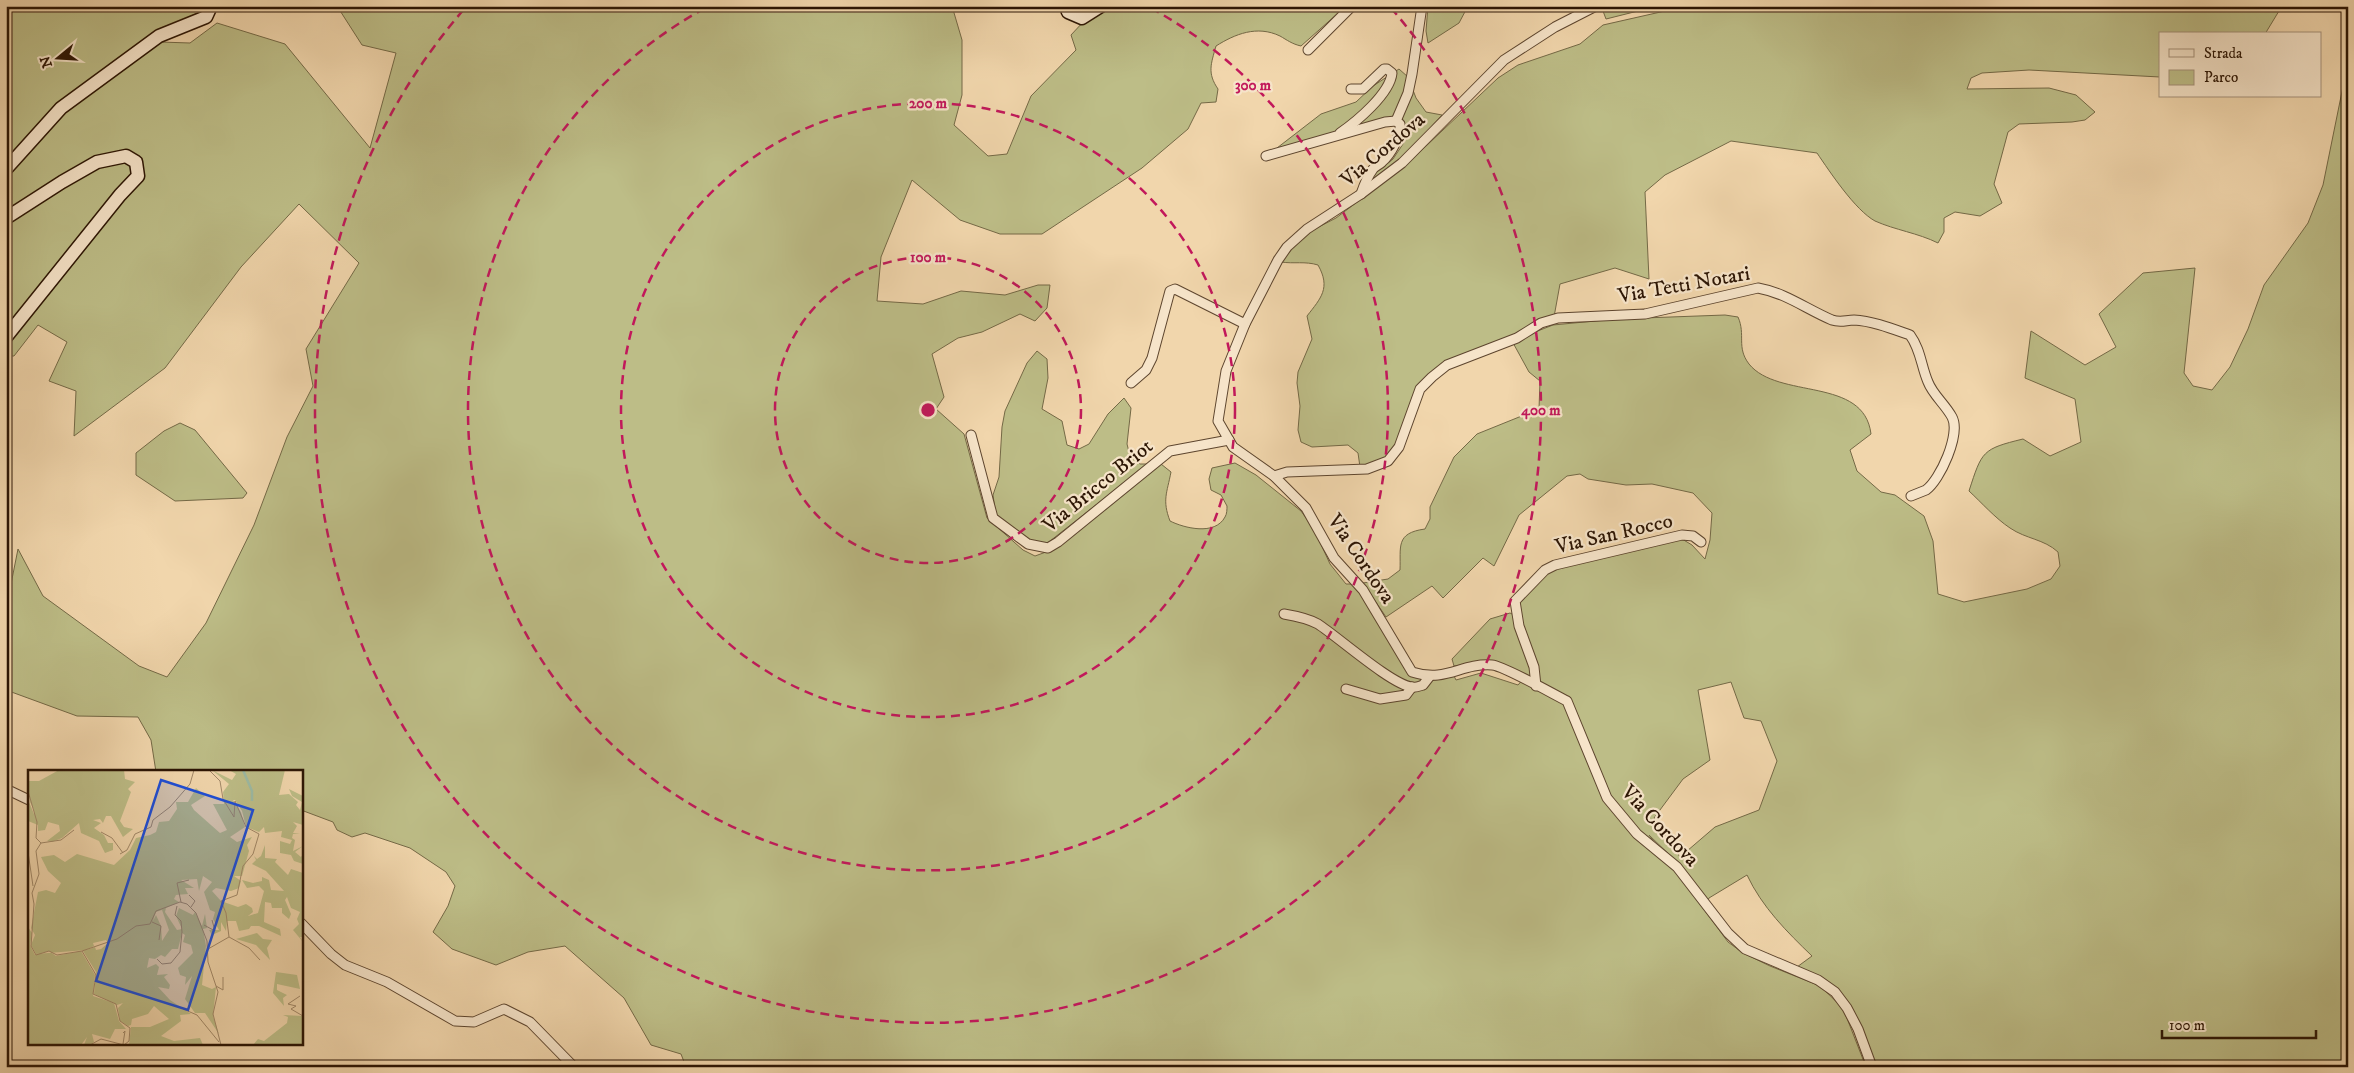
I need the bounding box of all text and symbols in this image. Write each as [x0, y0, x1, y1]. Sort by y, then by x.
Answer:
north arrow [32, 32, 82, 82]
legend [2159, 32, 2322, 98]
text: Strada [2204, 44, 2243, 63]
text: N [36, 53, 57, 70]
text: Parco [2204, 68, 2238, 87]
text: 300 m [1235, 76, 1272, 95]
text: 200 m [909, 94, 948, 113]
street label: Via Cordova [1335, 107, 1431, 194]
text: 100 m [910, 248, 947, 267]
street label: Via Tetti Notari [1615, 261, 1752, 310]
centre of rings [919, 401, 937, 419]
text: 400 m [1520, 401, 1561, 420]
street label: Via Bricco Briot [1037, 433, 1159, 539]
street label: Via Cordova [1321, 508, 1401, 609]
street label: Via San Rocco [1552, 508, 1675, 560]
inset map [28, 770, 302, 1046]
street label: Via Cordova [1615, 779, 1705, 872]
scale bar [2162, 1008, 2315, 1040]
text: 100 m [2169, 1016, 2205, 1035]

